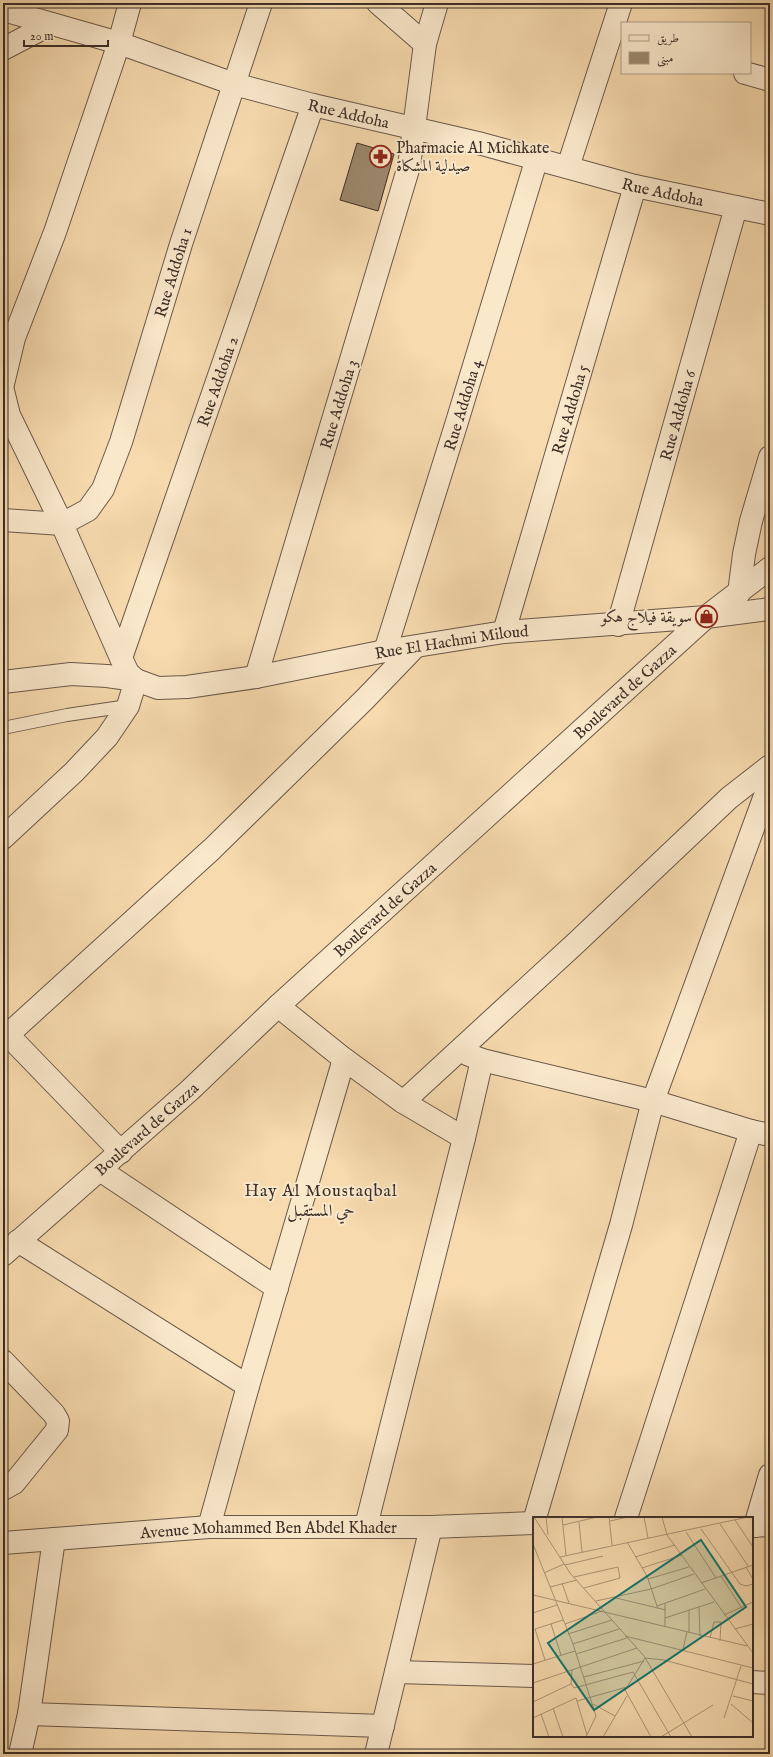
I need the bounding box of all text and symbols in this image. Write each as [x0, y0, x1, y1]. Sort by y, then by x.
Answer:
scale bar [24, 22, 108, 48]
legend [621, 22, 751, 74]
text: 20 m [30, 29, 53, 44]
text: طريق [657, 31, 679, 46]
text: مبنى [657, 51, 673, 67]
street label: Rue Addoha [305, 96, 391, 134]
place label: Pharmacie Al Michkate صيدلية المشكاة [396, 139, 549, 177]
pharmacy icon: Pharmacie Al Michkate صيدلية المشكاة [367, 143, 393, 169]
street label: Rue Addoha [619, 175, 705, 212]
street label: Rue Addoha 1 [151, 226, 198, 320]
street label: Rue Addoha 2 [194, 334, 244, 430]
street label: Rue Addoha 3 [317, 357, 363, 452]
street label: Rue Addoha 4 [441, 357, 487, 454]
street label: Rue Addoha 5 [549, 363, 594, 457]
street label: Rue Addoha 6 [657, 368, 702, 463]
shop icon: سويقة فيلاج هكو [694, 603, 720, 629]
place label: سويقة فيلاج هكو [599, 608, 692, 631]
street label: Rue El Hachmi Miloud [373, 622, 530, 665]
street label: Boulevard de Gazza [570, 641, 681, 744]
street label: Boulevard de Gazza [330, 859, 441, 962]
street label: Boulevard de Gazza [92, 1079, 204, 1181]
district label: Hay Al Moustaqbal حي المستقبل [244, 1181, 398, 1225]
inset map [533, 1517, 753, 1737]
street label: Avenue Mohammed Ben Abdel Khader [138, 1519, 397, 1544]

